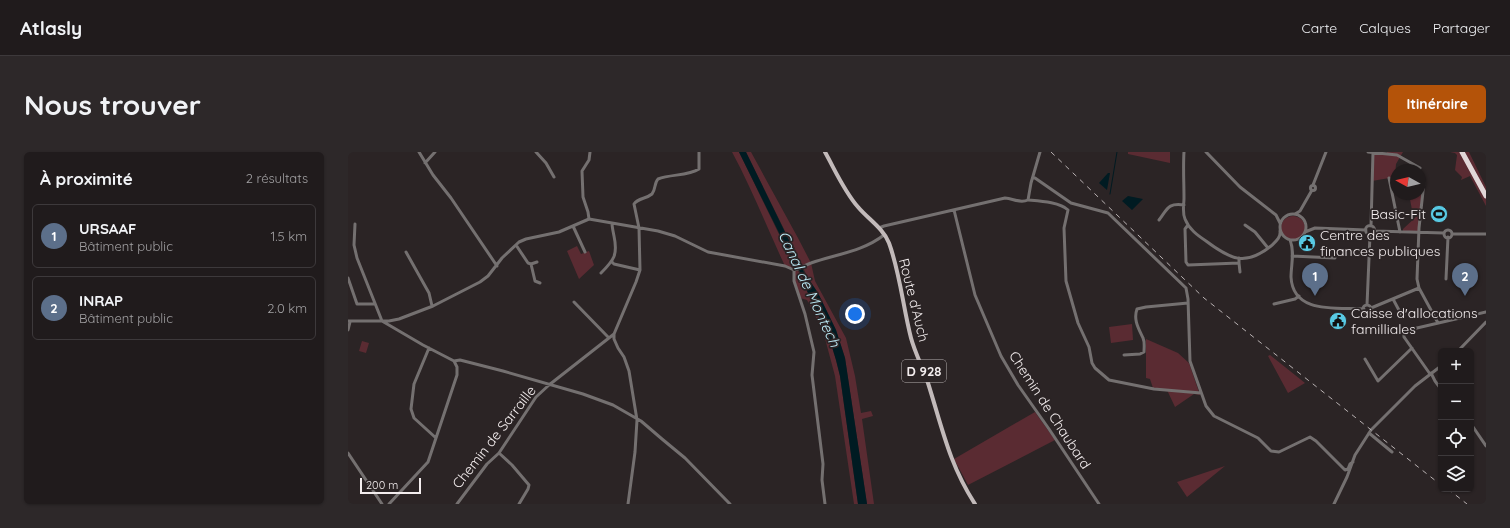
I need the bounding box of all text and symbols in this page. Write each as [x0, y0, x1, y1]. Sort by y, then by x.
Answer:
text: Atlasly [20, 16, 82, 40]
text: Carte [1302, 19, 1337, 37]
text: Calques [1359, 19, 1411, 37]
text: Partager [1433, 19, 1490, 37]
button: Itinéraire [1388, 85, 1486, 123]
text: Nous trouver [24, 87, 201, 122]
north arrow [1390, 164, 1426, 200]
text: À proximité [40, 168, 133, 189]
text: 2 résultats [246, 170, 308, 186]
sports icon: Basic-Fit [1429, 204, 1449, 224]
place label: Basic-Fit [1370, 205, 1426, 223]
text: URSAAF [79, 219, 136, 238]
place label: Centre des finances publiques [1320, 226, 1440, 260]
text: 1 [51, 228, 57, 244]
text: 1.5 km [270, 228, 307, 244]
water label: Canal de Montech [774, 228, 845, 350]
public building icon: Centre des finances publiques [1297, 233, 1317, 253]
text: Bâtiment public [79, 238, 173, 254]
street label: Route d'Auch [895, 256, 933, 344]
pin: 1 [1302, 263, 1328, 296]
pin: 2 [1452, 263, 1478, 296]
text: INRAP [79, 291, 123, 310]
text: 2 [50, 300, 58, 316]
text: 2.0 km [267, 300, 307, 316]
your location [845, 304, 865, 324]
place label: Caisse d'allocations familliales [1351, 304, 1478, 338]
text: Bâtiment public [79, 310, 173, 326]
public building icon: Caisse d'allocations familliales [1328, 311, 1348, 331]
street label: Chemin de Chaubard [1005, 348, 1095, 472]
map controls [1438, 348, 1474, 492]
button: + [1438, 348, 1474, 384]
road number: D 928 [902, 360, 946, 382]
street label: Chemin de Sarraille [448, 382, 540, 492]
button: − [1438, 384, 1474, 420]
button: locate [1438, 420, 1474, 456]
button: layers [1438, 456, 1474, 492]
scale bar [360, 476, 421, 495]
text: 200 m [366, 478, 398, 492]

